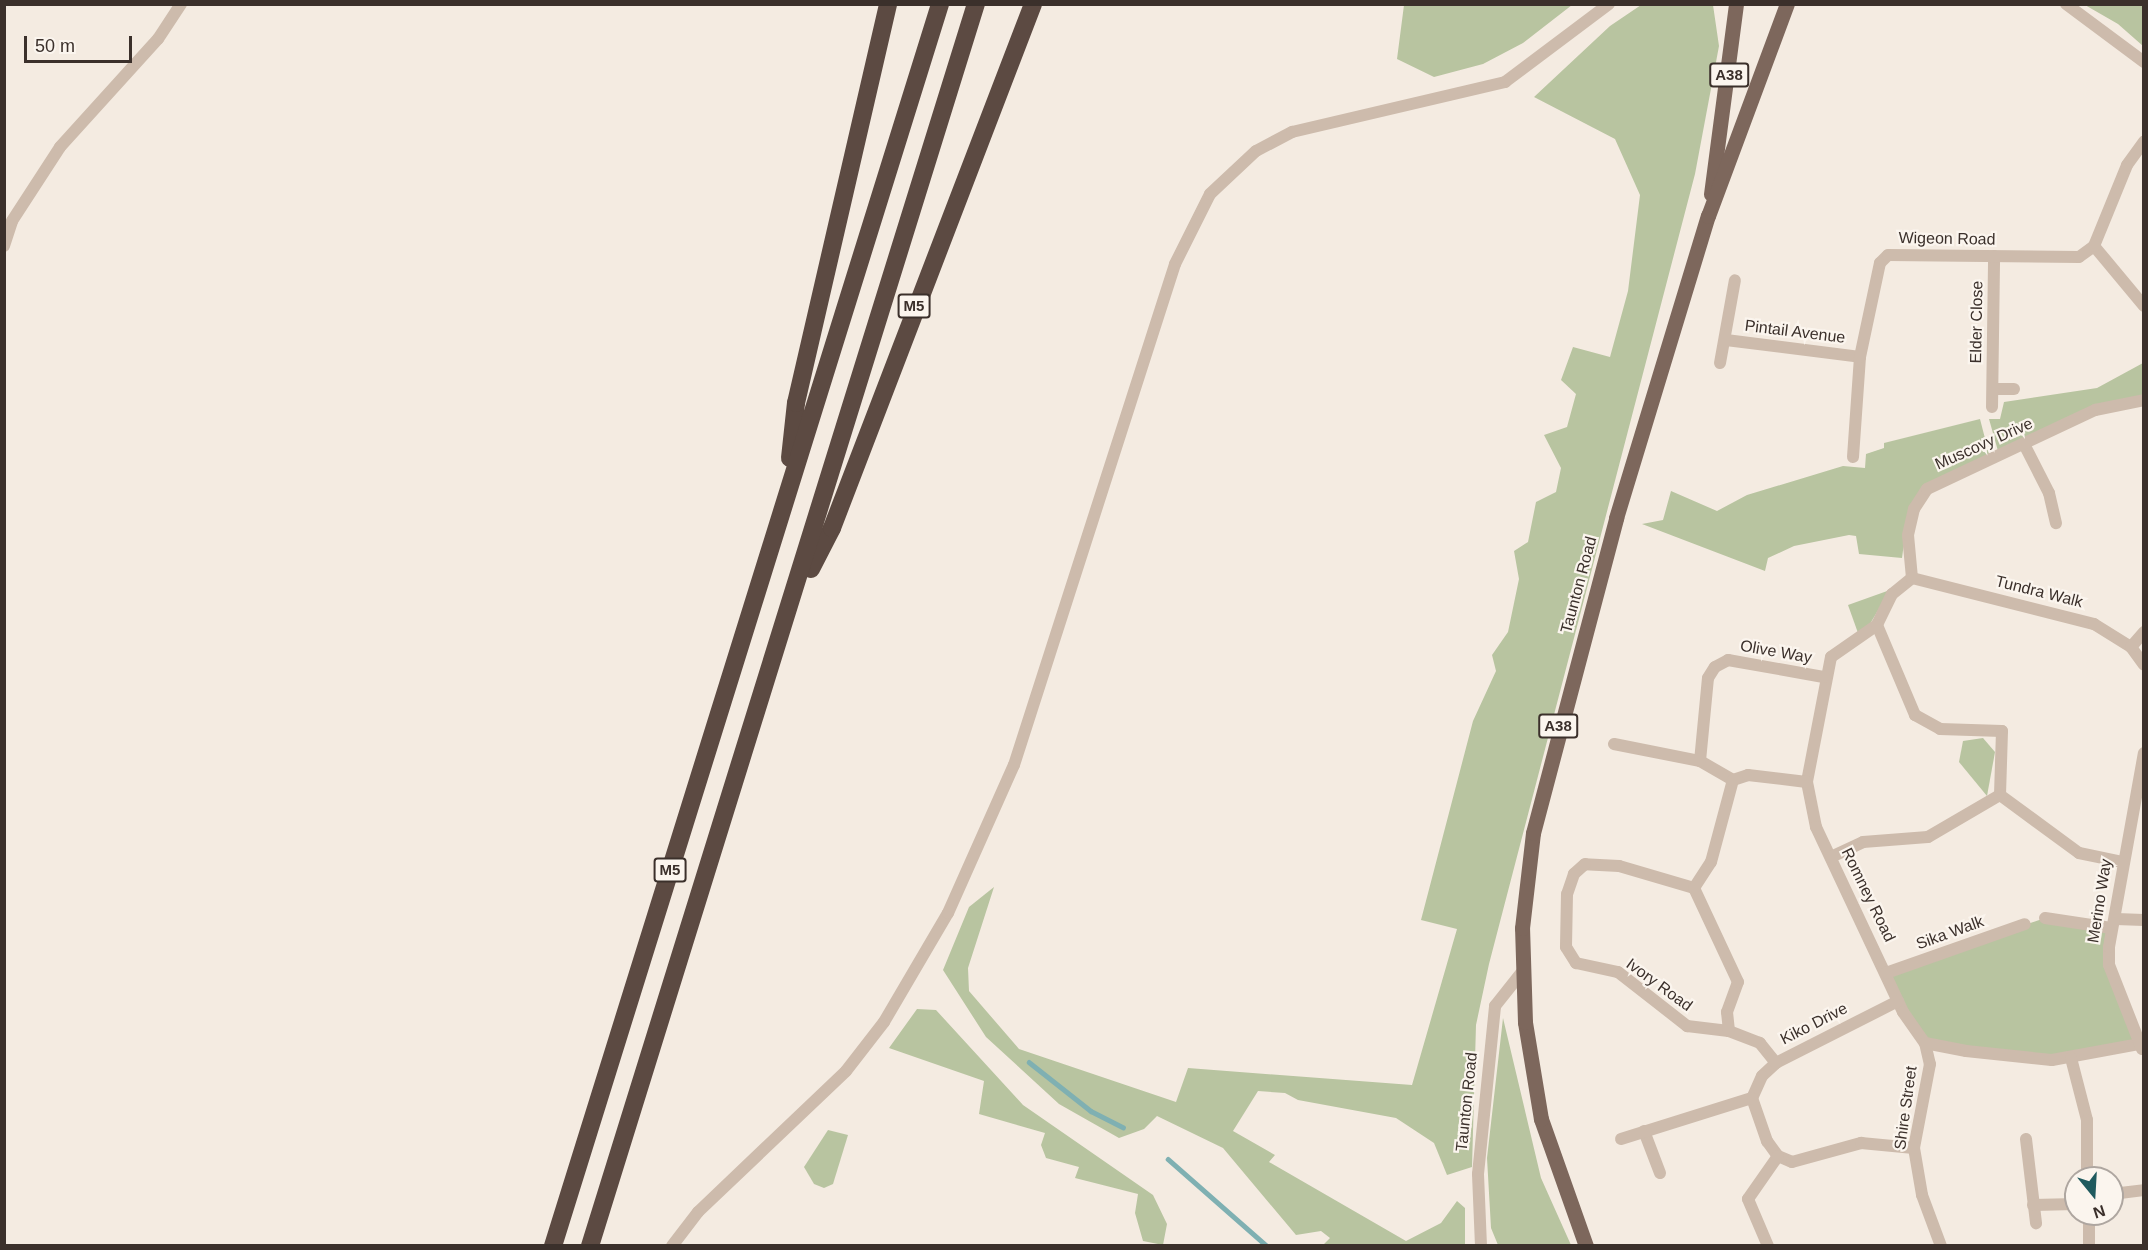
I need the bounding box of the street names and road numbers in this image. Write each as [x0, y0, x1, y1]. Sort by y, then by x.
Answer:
road number: A38 [1708, 63, 1750, 87]
street label: Wigeon Road [1898, 229, 1996, 249]
street label: Elder Close [1967, 280, 1987, 364]
road number: M5 [898, 294, 930, 318]
street label: Pintail Avenue [1743, 316, 1847, 348]
street label: Muscovy Drive [1932, 414, 2036, 474]
street label: Taunton Road [1557, 534, 1601, 636]
street label: Tundra Walk [1993, 572, 2085, 612]
street label: Olive Way [1739, 636, 1813, 668]
road number: A38 [1537, 714, 1579, 738]
street label: Romney Road [1837, 845, 1899, 945]
road number: M5 [654, 858, 686, 882]
street label: Merino Way [2084, 858, 2116, 944]
street label: Sika Walk [1914, 912, 1986, 954]
street label: Ivory Road [1622, 954, 1696, 1016]
street label: Kiko Drive [1777, 999, 1851, 1049]
street label: Taunton Road [1452, 1051, 1482, 1153]
street label: Shire Street [1891, 1065, 1921, 1151]

